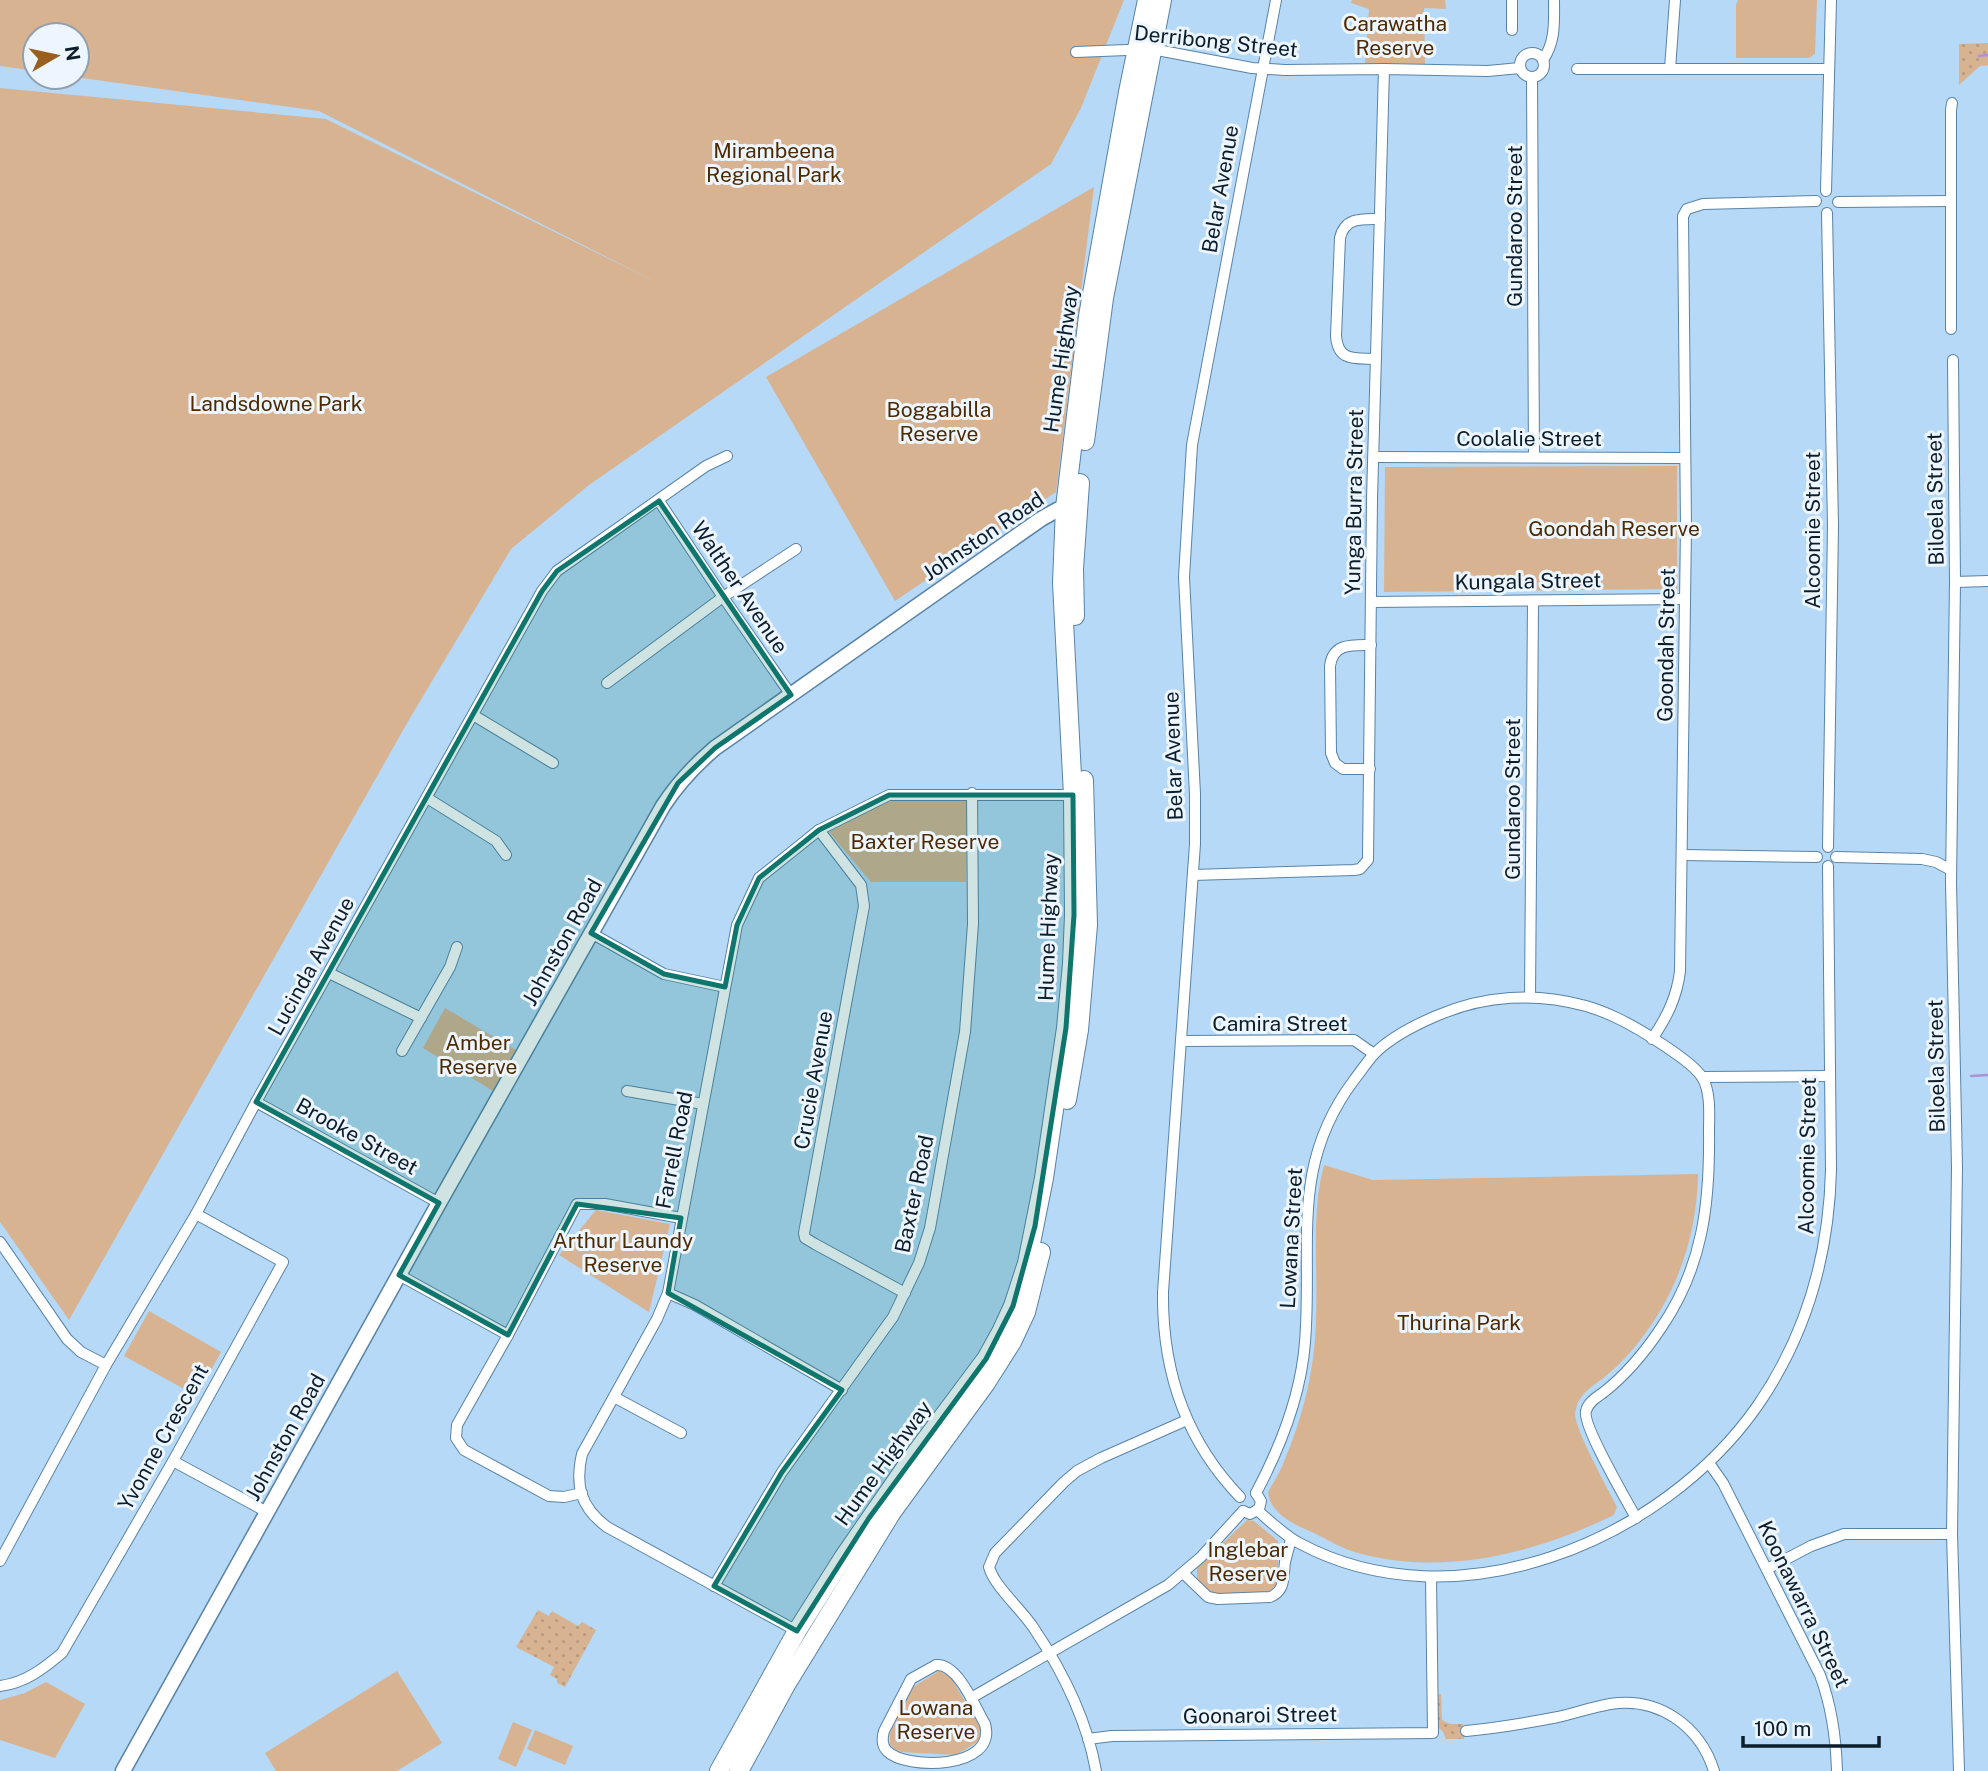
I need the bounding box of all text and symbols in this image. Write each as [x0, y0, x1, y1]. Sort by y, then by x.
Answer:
park label: Carawatha Reserve [1343, 11, 1447, 60]
street label: Derribong Street [1133, 20, 1299, 62]
north arrow [21, 21, 91, 91]
text: N [61, 44, 85, 62]
street label: Belar Avenue [1196, 123, 1244, 255]
park label: Mirambeena Regional Park [706, 138, 842, 187]
street label: Gundaroo Street [1502, 145, 1527, 307]
street label: Hume Highway [1038, 284, 1084, 434]
park label: Landsdowne Park [189, 391, 363, 416]
park label: Boggabilla Reserve [887, 397, 991, 446]
street label: Yunga Burra Street [1340, 409, 1368, 595]
street label: Coolalie Street [1456, 426, 1602, 451]
street label: Biloela Street [1921, 432, 1949, 566]
street label: Alcoomie Street [1800, 451, 1825, 609]
street label: Johnston Road [917, 486, 1049, 586]
street label: Walther Avenue [687, 516, 793, 658]
park label: Goondah Reserve [1528, 516, 1700, 541]
street label: Kungala Street [1454, 567, 1602, 595]
street label: Goondah Street [1652, 568, 1680, 722]
street label: Belar Avenue [1158, 691, 1188, 821]
street label: Gundaroo Street [1500, 718, 1525, 880]
park label: Baxter Reserve [851, 829, 999, 854]
street label: Hume Highway [1033, 853, 1063, 1001]
street label: Johnston Road [517, 874, 607, 1010]
street label: Lucinda Avenue [263, 892, 359, 1040]
street label: Biloela Street [1922, 999, 1950, 1133]
street label: Crucie Avenue [789, 1009, 837, 1151]
street label: Camira Street [1212, 1011, 1348, 1036]
park label: Amber Reserve [439, 1030, 517, 1079]
street label: Alcoomie Street [1793, 1077, 1821, 1235]
street label: Farrell Road [650, 1089, 698, 1211]
street label: Brooke Street [292, 1092, 422, 1180]
street label: Baxter Road [889, 1133, 939, 1255]
street label: Lowana Street [1275, 1167, 1307, 1309]
park label: Arthur Laundy Reserve [553, 1228, 693, 1277]
park label: Thurina Park [1397, 1310, 1521, 1335]
street label: Yvonne Crescent [113, 1360, 213, 1514]
street label: Johnston Road [240, 1369, 330, 1505]
street label: Hume Highway [829, 1396, 937, 1530]
street label: Koonawarra Street [1753, 1516, 1855, 1692]
park label: Inglebar Reserve [1207, 1537, 1289, 1586]
park label: Lowana Reserve [897, 1695, 975, 1744]
street label: Goonaroi Street [1183, 1701, 1337, 1729]
scale bar [1743, 1704, 1880, 1748]
text: 100 m [1754, 1716, 1811, 1741]

